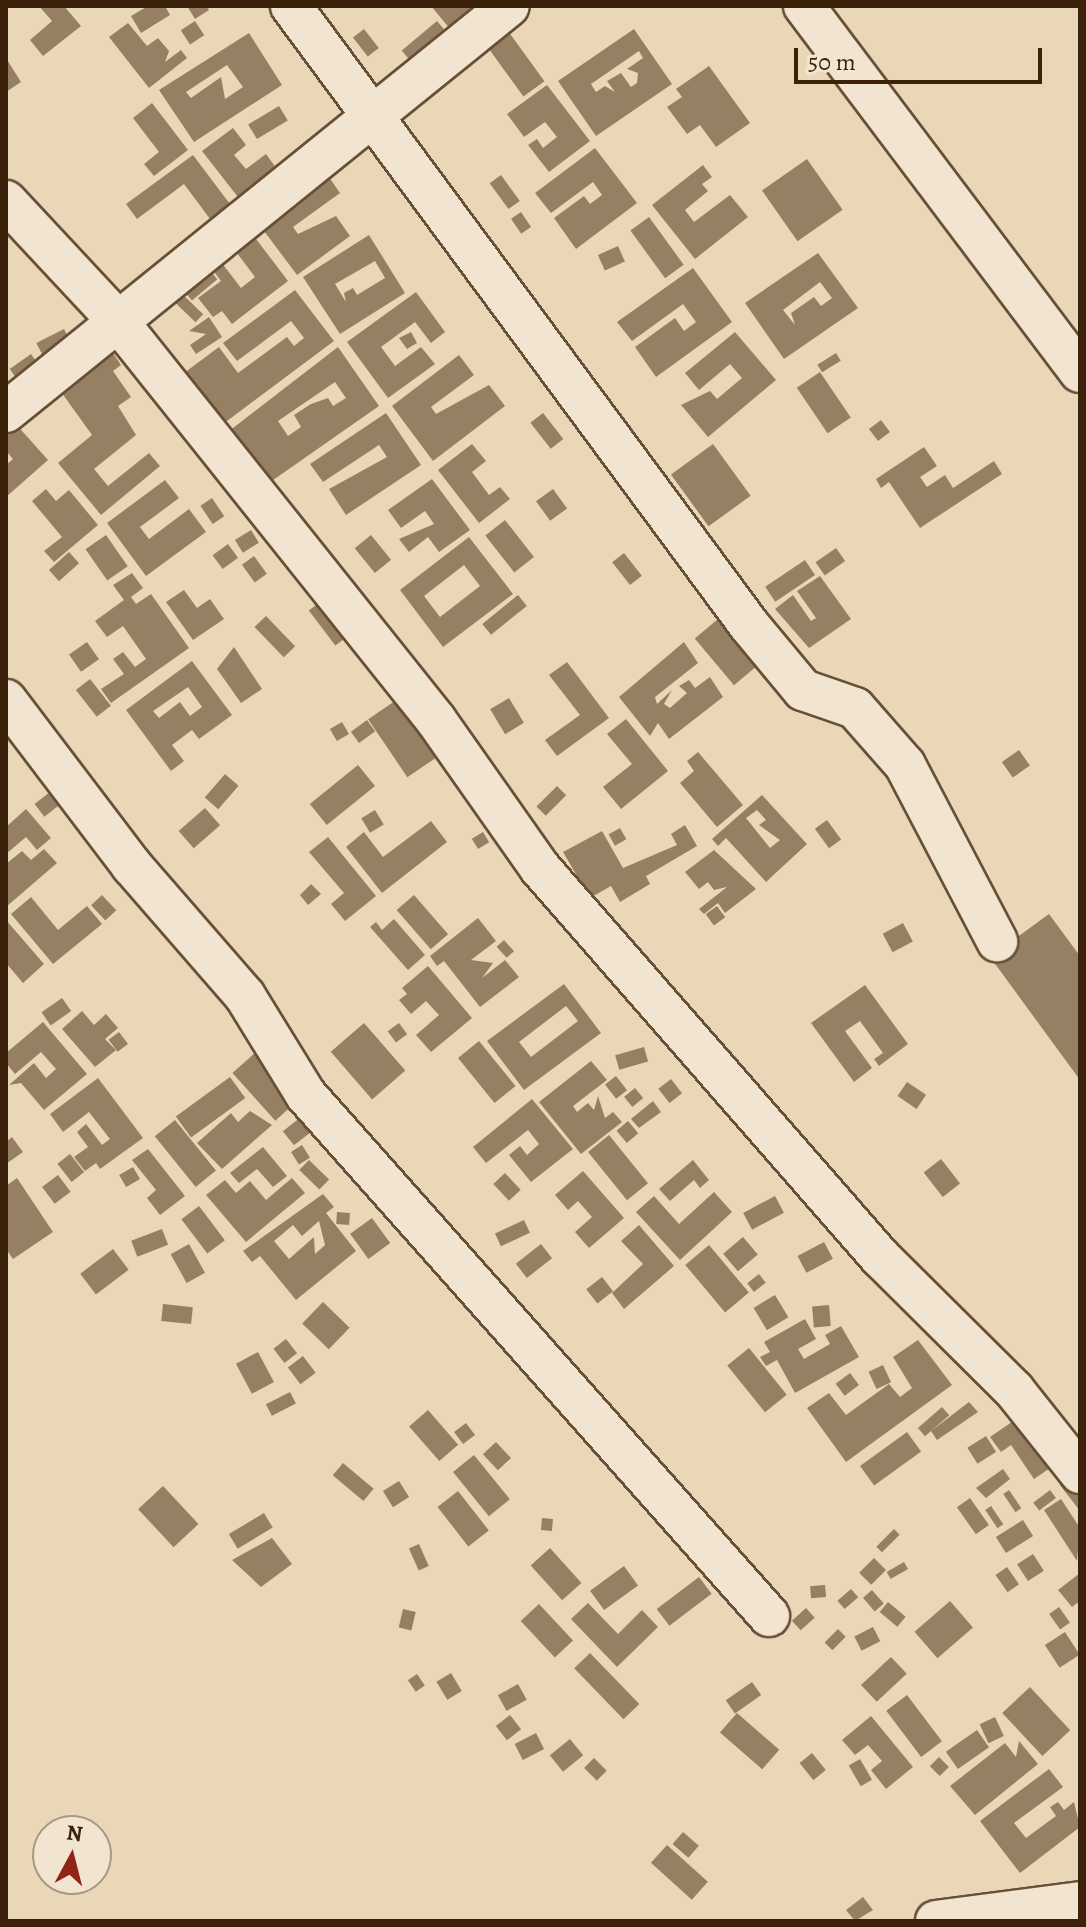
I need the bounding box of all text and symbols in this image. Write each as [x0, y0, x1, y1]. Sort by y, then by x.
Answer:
scale bar [798, 32, 1046, 82]
text: 50 m [808, 46, 856, 78]
north arrow [32, 1815, 112, 1895]
text: N [65, 1817, 84, 1849]

